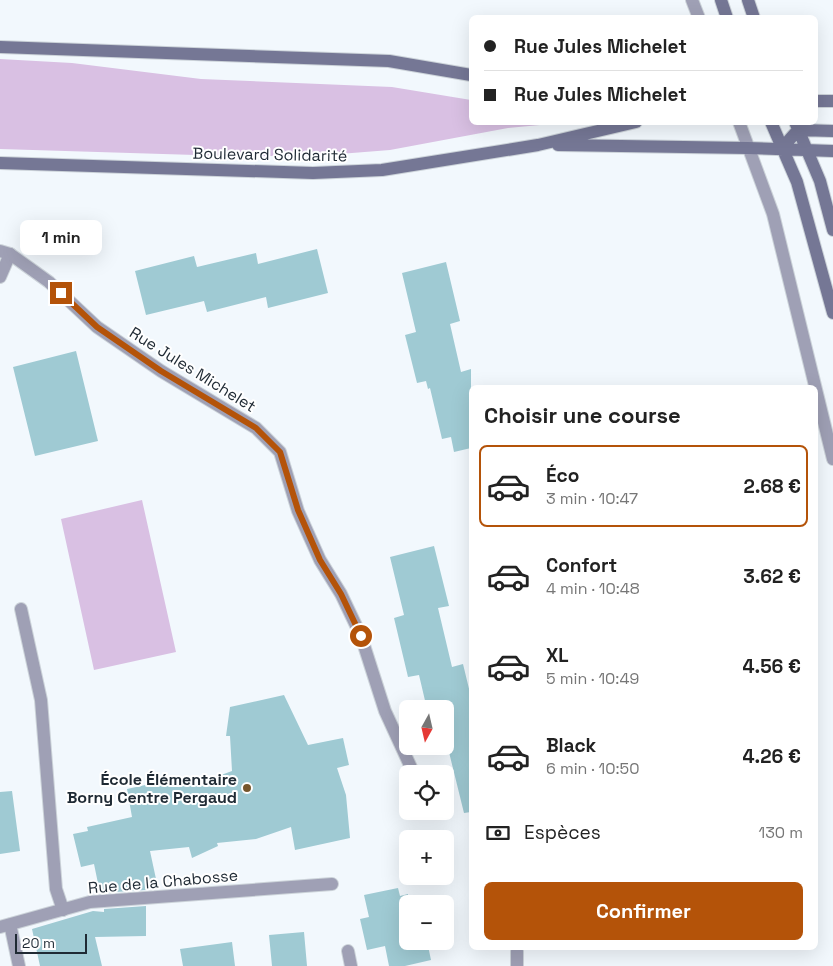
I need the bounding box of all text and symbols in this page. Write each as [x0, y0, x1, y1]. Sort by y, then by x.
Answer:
text: Rue Jules Michelet [514, 34, 687, 59]
text: Rue Jules Michelet [514, 82, 687, 107]
street label: Boulevard Solidarité [193, 143, 347, 166]
callout: 1 min [20, 220, 102, 256]
text: 1 min [41, 227, 81, 248]
route end [50, 282, 72, 304]
street label: Rue Jules Michelet [126, 322, 260, 417]
text: Choisir une course [484, 401, 681, 429]
text: Éco [546, 463, 579, 488]
icon: car [486, 464, 531, 509]
text: 2.68 € [743, 474, 801, 499]
text: 3 min · 10:47 [546, 488, 638, 509]
text: Confort [546, 553, 617, 578]
icon: car [486, 554, 531, 599]
text: 3.62 € [743, 564, 801, 589]
text: 4 min · 10:48 [546, 578, 640, 599]
route start [350, 625, 372, 647]
text: XL [546, 643, 569, 668]
icon: car [486, 644, 531, 689]
text: 4.56 € [742, 654, 801, 679]
text: 5 min · 10:49 [546, 668, 639, 689]
north arrow [399, 700, 454, 755]
map controls [399, 700, 454, 950]
text: Black [546, 733, 596, 758]
icon: car [486, 734, 531, 779]
text: 4.26 € [743, 744, 801, 769]
text: 6 min · 10:50 [546, 758, 639, 779]
button: locate [399, 765, 454, 820]
place label: École Élémentaire Borny Centre Pergaud [67, 769, 237, 808]
marker: École Élémentaire Borny Centre Pergaud [241, 782, 253, 794]
icon: cash [484, 819, 512, 847]
text: Espèces [524, 820, 601, 845]
text: 130 m [759, 822, 803, 843]
button: + [399, 830, 454, 885]
street label: Rue de la Chabosse [87, 864, 239, 899]
button: Confirmer [484, 882, 803, 940]
button: − [399, 895, 454, 950]
scale bar [15, 931, 88, 954]
text: 20 m [22, 934, 55, 952]

